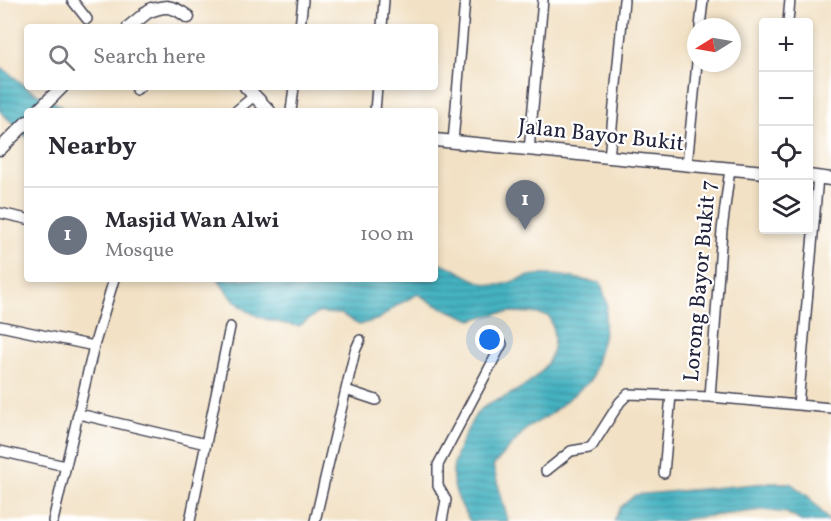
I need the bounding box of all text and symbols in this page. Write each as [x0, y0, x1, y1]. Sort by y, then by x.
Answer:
north arrow [687, 18, 741, 72]
map controls [759, 18, 813, 234]
button: + [759, 18, 813, 72]
search box [24, 24, 438, 90]
icon: search [45, 41, 78, 74]
text: Search here [93, 42, 206, 73]
button: − [759, 72, 813, 126]
street label: Jalan Bayor Bukit [516, 112, 686, 160]
button: locate [759, 126, 813, 180]
text: Nearby [48, 129, 137, 165]
street label: Lorong Bayor Bukit 7 [677, 179, 725, 383]
pin: 1 [506, 180, 544, 230]
button: layers [759, 180, 813, 234]
text: Masjid Wan Alwi [105, 206, 279, 237]
text: 1 [63, 221, 72, 249]
text: 100 m [360, 221, 414, 249]
text: Mosque [105, 237, 174, 265]
your location [475, 325, 504, 354]

